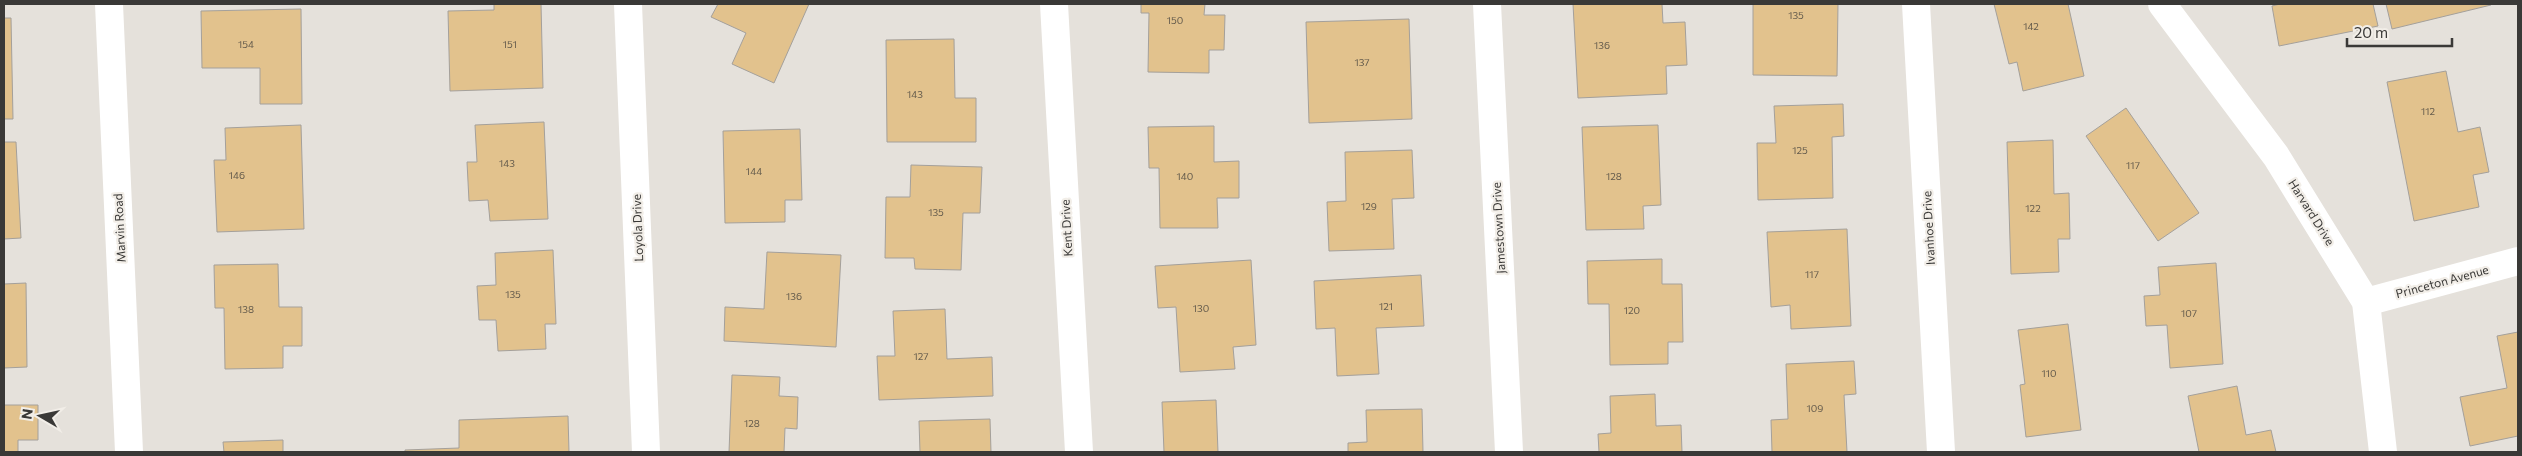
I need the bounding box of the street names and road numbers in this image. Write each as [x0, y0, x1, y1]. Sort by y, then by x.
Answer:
street label: Harvard Drive [2286, 176, 2338, 248]
street label: Jamestown Drive [1489, 182, 1508, 274]
street label: Ivanhoe Drive [1919, 191, 1937, 265]
street label: Marvin Road [110, 193, 128, 263]
street label: Loyola Drive [629, 194, 645, 262]
street label: Kent Drive [1058, 199, 1074, 257]
street label: Princeton Avenue [2394, 262, 2490, 300]

